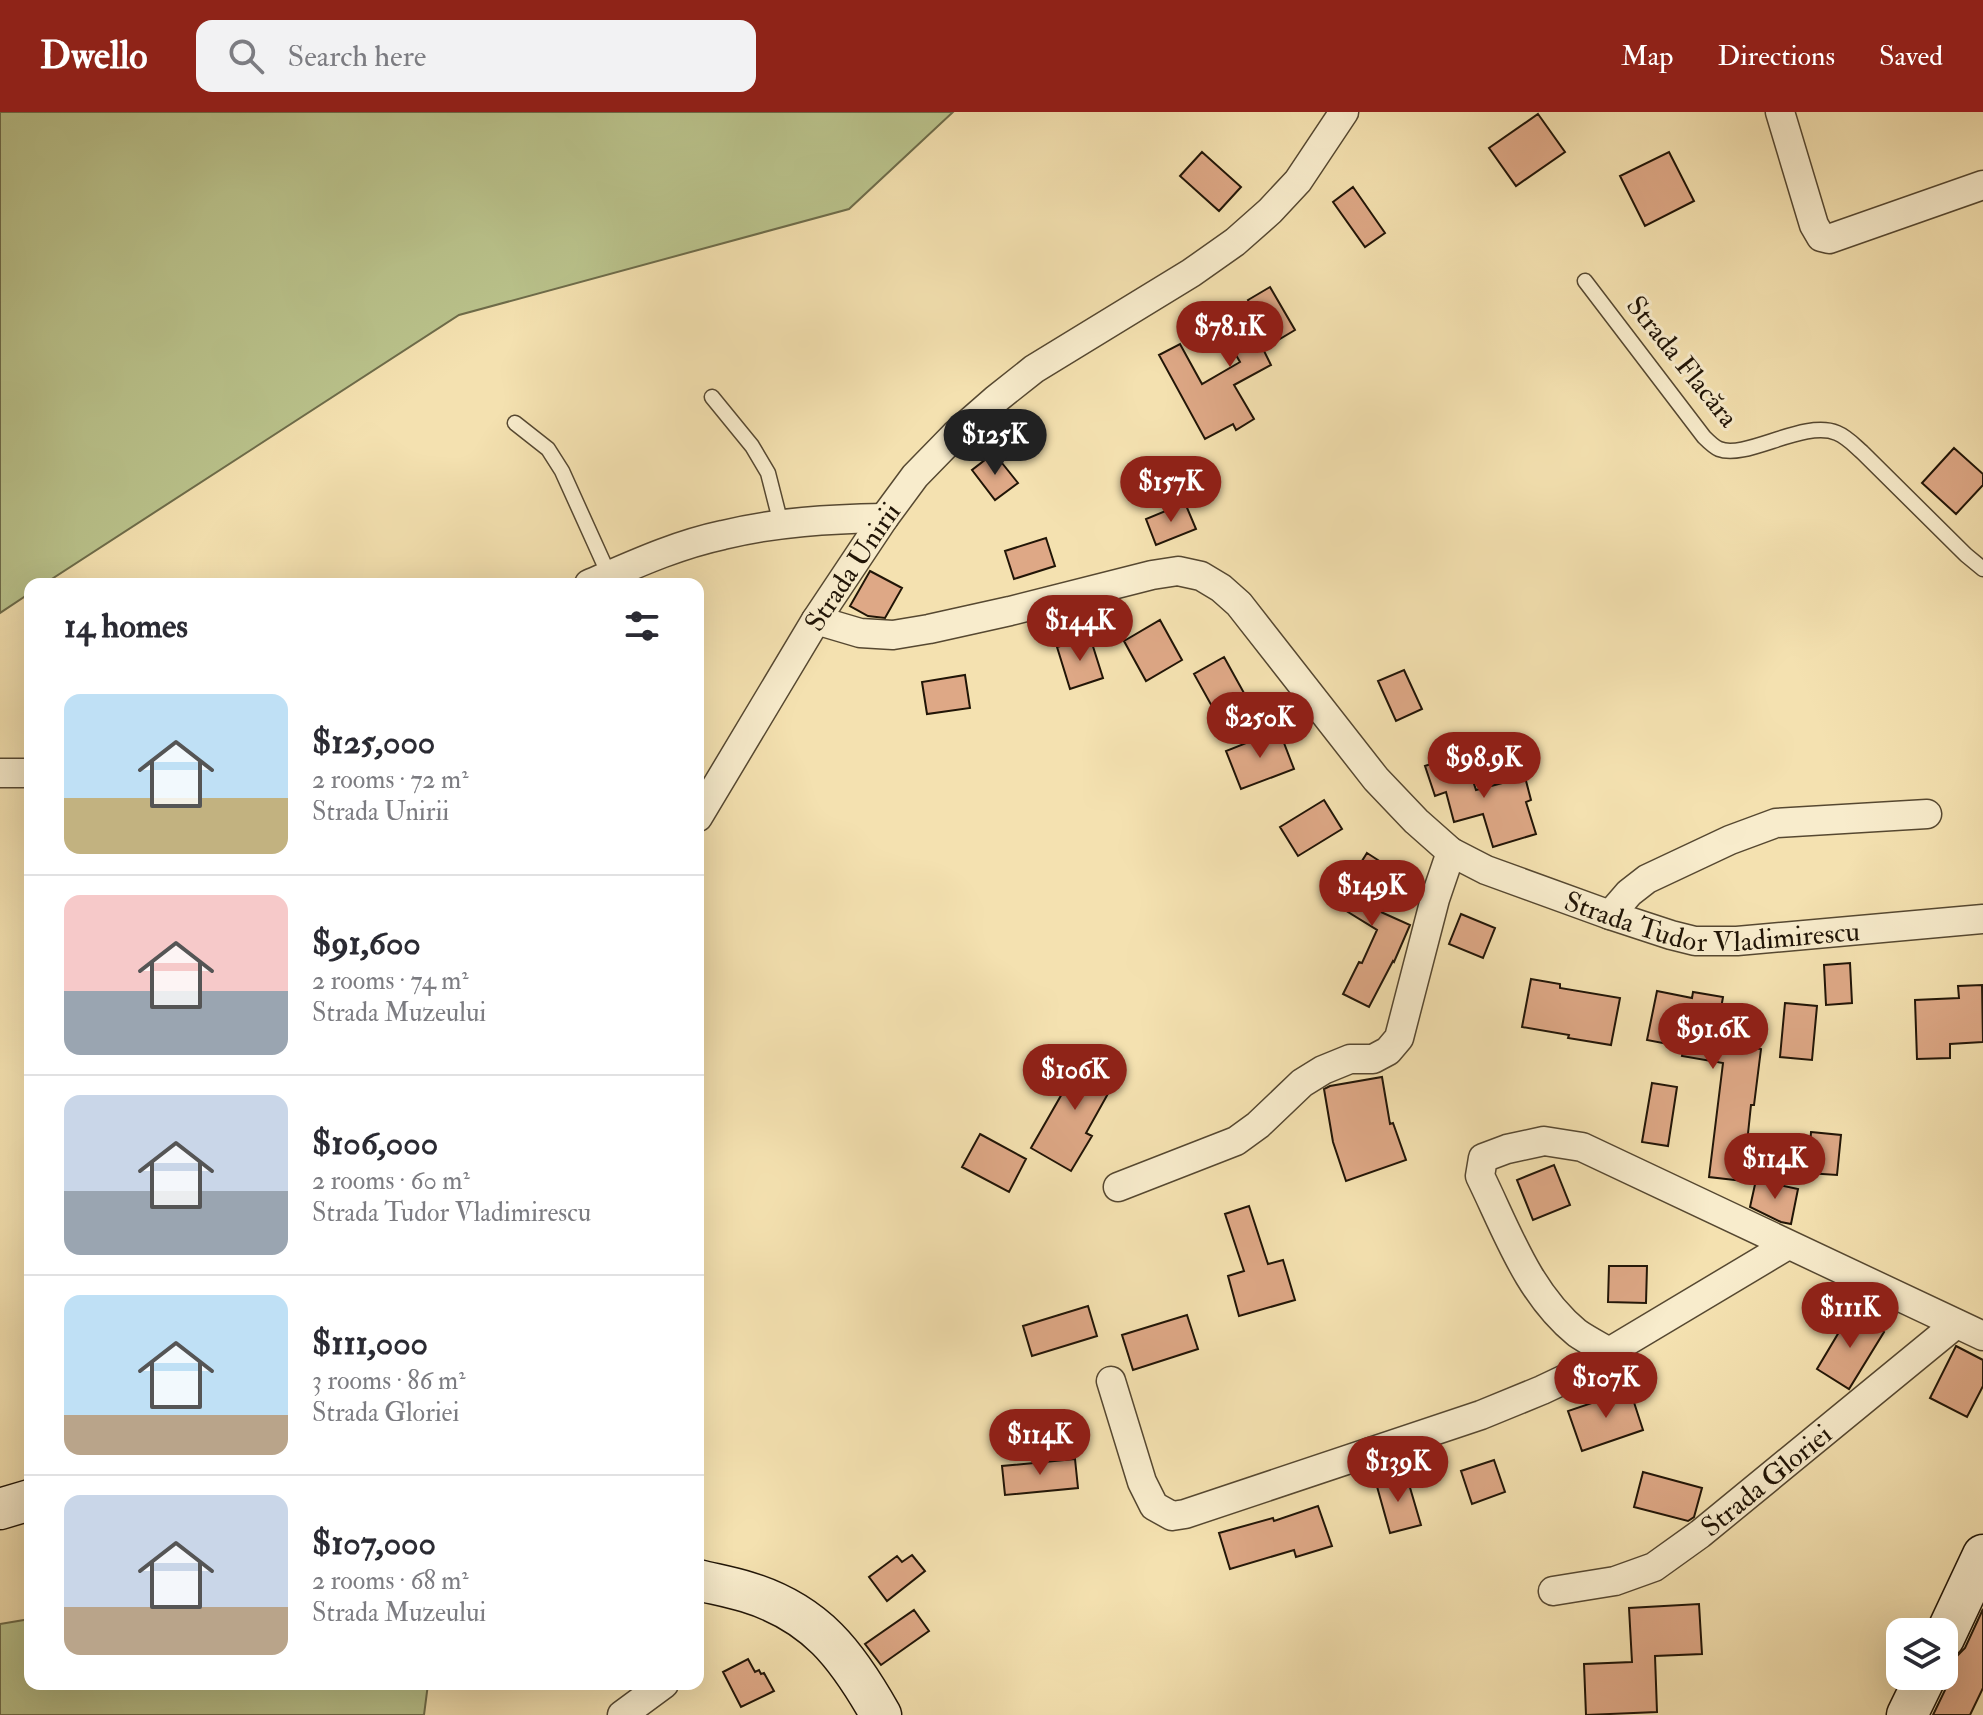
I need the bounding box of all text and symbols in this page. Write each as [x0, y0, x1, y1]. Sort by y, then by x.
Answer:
search box [196, 20, 756, 92]
text: Dwello [40, 32, 148, 80]
icon: search [224, 34, 268, 78]
text: Search here [288, 38, 426, 75]
text: Map [1621, 39, 1674, 74]
text: Directions [1718, 39, 1835, 74]
text: Saved [1879, 39, 1943, 74]
street label: Strada Flacăra [1618, 289, 1746, 435]
pin: $78.1K [1165, 301, 1295, 369]
text: $78.1K [1194, 311, 1266, 343]
pin: $125K [939, 409, 1051, 477]
text: $125K [962, 419, 1028, 451]
pin: $157K [1115, 456, 1227, 524]
text: $157K [1138, 466, 1204, 498]
street label: Strada Unirii [797, 496, 909, 638]
pin: $144K [1024, 595, 1136, 663]
icon: filters [620, 604, 664, 648]
text: 14 homes [64, 605, 188, 648]
text: $144K [1045, 605, 1115, 637]
pin: $250K [1204, 692, 1316, 760]
text: $250K [1225, 702, 1295, 734]
text: $125,000 [312, 721, 435, 764]
icon: home [128, 726, 224, 822]
pin: $98.9K [1419, 732, 1549, 800]
text: $98.9K [1446, 742, 1522, 774]
text: 2 rooms · 72 m² [312, 764, 469, 796]
text: Strada Unirii [312, 796, 449, 828]
pin: $149K [1316, 860, 1428, 928]
text: $149K [1337, 870, 1407, 902]
street label: Strada Tudor Vladimirescu [1560, 884, 1861, 960]
text: $91,600 [312, 922, 421, 965]
icon: home [128, 927, 224, 1023]
text: 2 rooms · 74 m² [312, 965, 469, 997]
text: Strada Muzeului [312, 997, 486, 1029]
pin: $91.6K [1648, 1003, 1778, 1071]
text: $91.6K [1676, 1013, 1750, 1045]
pin: $106K [1019, 1044, 1131, 1112]
text: $106K [1041, 1054, 1109, 1086]
text: $106,000 [312, 1122, 438, 1165]
icon: home [128, 1127, 224, 1223]
pin: $114K [1719, 1133, 1831, 1201]
text: $114K [1742, 1143, 1808, 1175]
text: 2 rooms · 60 m² [312, 1165, 470, 1197]
text: Strada Tudor Vladimirescu [312, 1197, 591, 1229]
pin: $111K [1794, 1282, 1906, 1350]
text: $111K [1820, 1292, 1880, 1324]
text: $111,000 [312, 1322, 428, 1365]
icon: home [128, 1327, 224, 1423]
pin: $107K [1550, 1352, 1662, 1420]
text: $107K [1572, 1362, 1640, 1394]
text: 3 rooms · 86 m² [312, 1365, 466, 1397]
text: Strada Gloriei [312, 1397, 459, 1429]
pin: $114K [984, 1409, 1096, 1477]
street label: Strada Gloriei [1694, 1417, 1839, 1545]
text: $114K [1007, 1419, 1073, 1451]
pin: $139K [1342, 1436, 1454, 1504]
text: $139K [1365, 1446, 1431, 1478]
text: $107,000 [312, 1522, 436, 1565]
icon: home [128, 1527, 224, 1623]
text: 2 rooms · 68 m² [312, 1565, 469, 1597]
text: Strada Muzeului [312, 1597, 486, 1629]
map controls [1886, 1618, 1958, 1690]
button: layers [1886, 1618, 1958, 1690]

